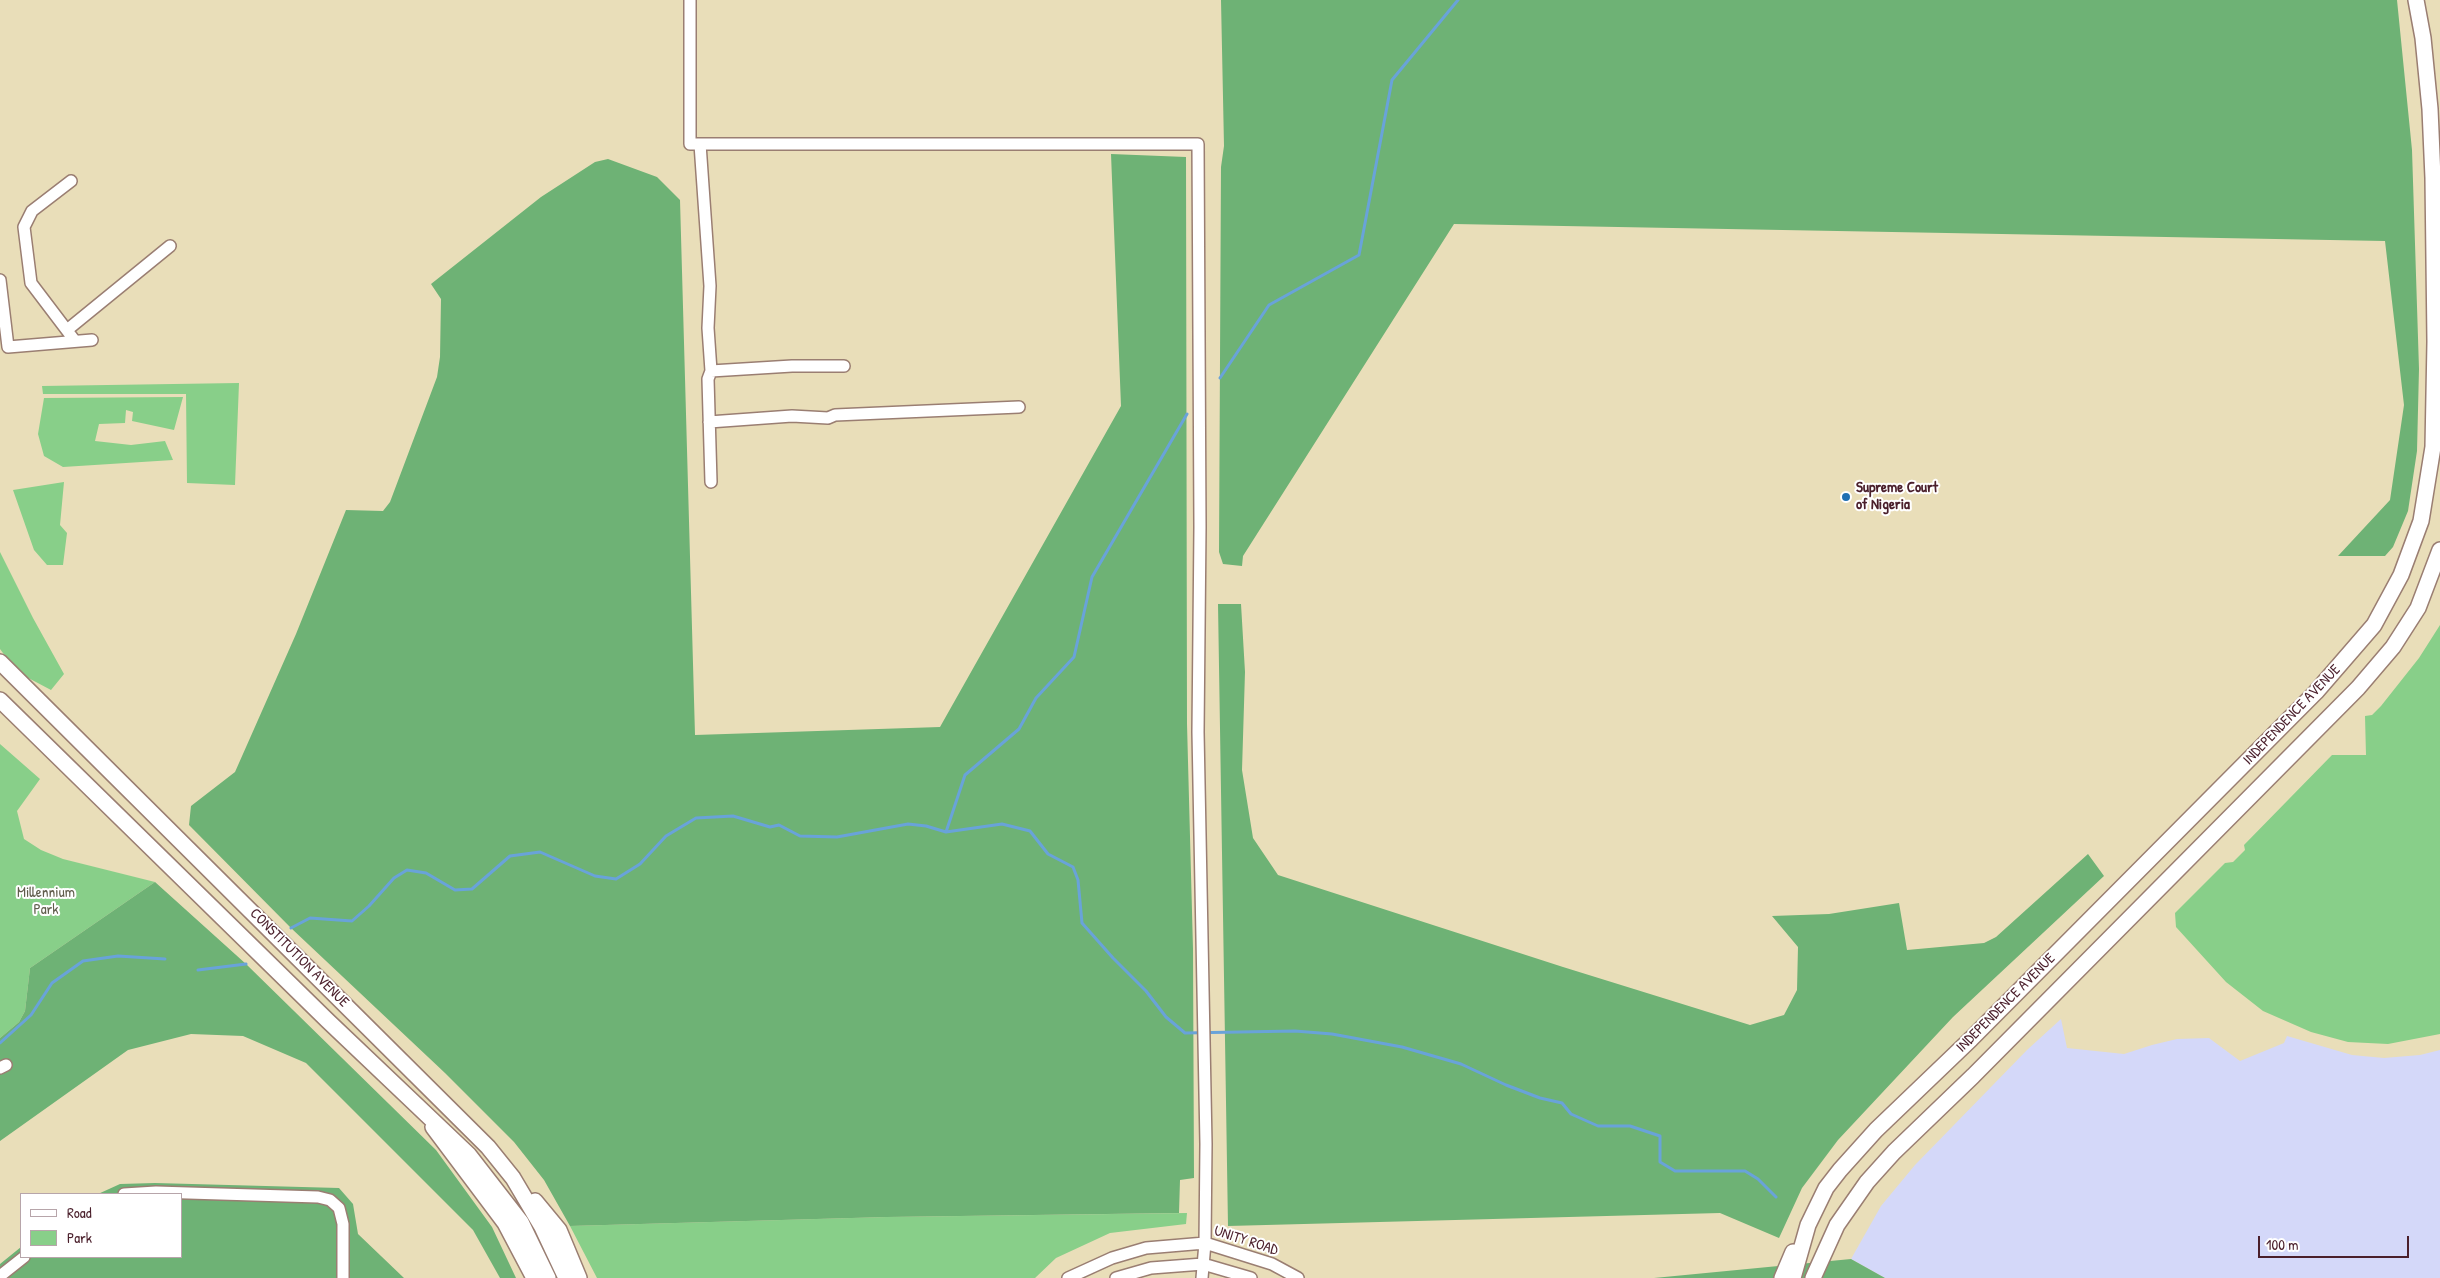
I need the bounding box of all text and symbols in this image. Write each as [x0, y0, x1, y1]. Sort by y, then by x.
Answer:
place label: Supreme Court of Nigeria [1856, 479, 1938, 514]
marker: Supreme Court of Nigeria [1840, 491, 1852, 503]
street label: INDEPENDENCE AVENUE [2240, 661, 2344, 769]
park label: Millennium Park [17, 884, 75, 919]
street label: CONSTITUTION AVENUE [246, 905, 352, 1011]
street label: INDEPENDENCE AVENUE [1953, 950, 2059, 1056]
legend [20, 1193, 182, 1258]
text: Road [67, 1202, 92, 1223]
street label: UNITY ROAD [1212, 1222, 1280, 1260]
scale bar [2260, 1226, 2411, 1258]
text: Park [67, 1227, 92, 1248]
text: 100 m [2266, 1234, 2299, 1255]

